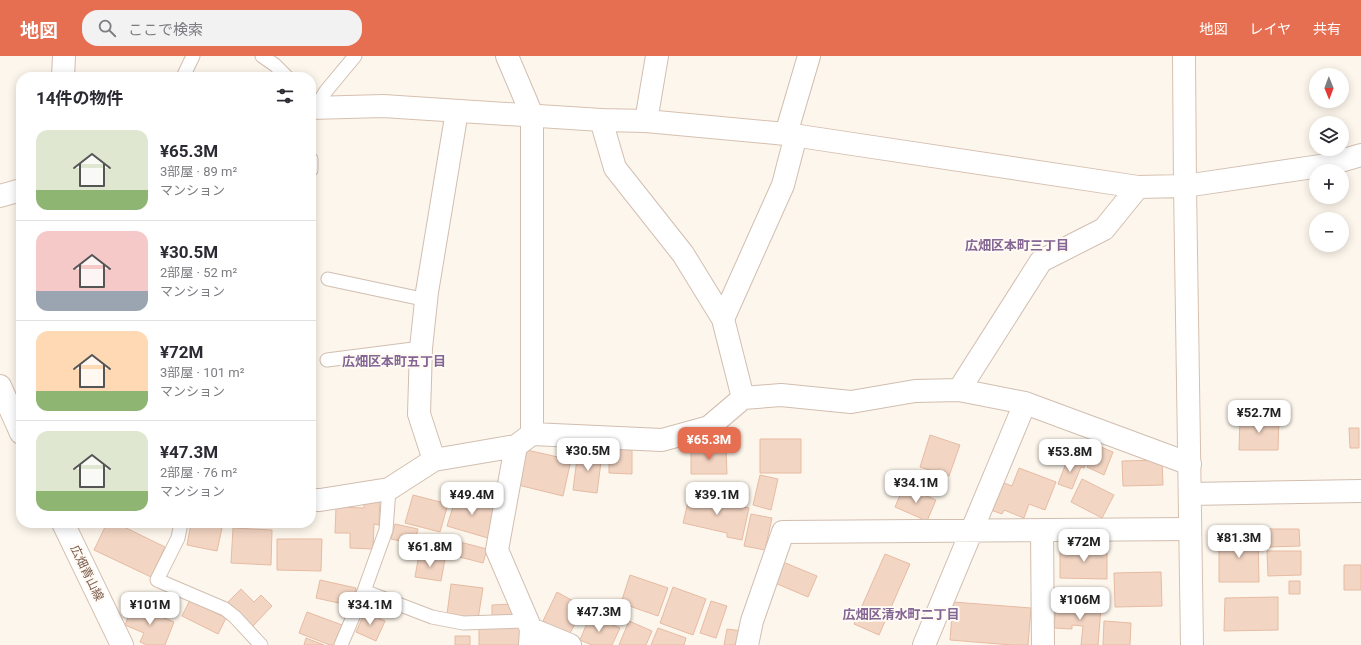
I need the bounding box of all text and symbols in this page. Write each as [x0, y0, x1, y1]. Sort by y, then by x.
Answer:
search box [82, 10, 362, 46]
icon: search [96, 17, 118, 39]
text: 地図 [20, 19, 58, 42]
text: ここで検索 [128, 21, 203, 39]
text: 地図 [1199, 21, 1227, 37]
text: レイヤ [1249, 21, 1291, 37]
text: 共有 [1313, 21, 1341, 37]
north arrow [1309, 68, 1349, 108]
map controls [1309, 68, 1349, 252]
icon: filters [274, 85, 296, 107]
text: 14件の物件 [36, 88, 124, 108]
button: layers [1309, 116, 1349, 156]
text: ¥65.3M [160, 141, 218, 161]
icon: home [68, 146, 116, 194]
text: 3部屋 · 89 m² [160, 164, 237, 179]
button: + [1309, 164, 1349, 204]
text: マンション [160, 183, 225, 198]
button: − [1309, 212, 1349, 252]
district label: 広畑区本町三丁目 [965, 238, 1069, 253]
text: ¥30.5M [160, 242, 218, 262]
icon: home [68, 247, 116, 295]
text: 2部屋 · 52 m² [160, 265, 237, 280]
text: マンション [160, 284, 225, 299]
text: ¥72M [160, 342, 204, 362]
icon: home [68, 347, 116, 395]
district label: 広畑区本町五丁目 [342, 354, 446, 369]
text: 3部屋 · 101 m² [160, 365, 244, 380]
text: マンション [160, 384, 225, 399]
pin: ¥52.7M [1226, 400, 1292, 434]
text: ¥52.7M [1237, 405, 1281, 420]
pin: ¥65.3M [676, 427, 742, 461]
text: ¥65.3M [687, 432, 731, 447]
pin: ¥30.5M [555, 438, 621, 472]
pin: ¥53.8M [1037, 439, 1103, 473]
text: ¥47.3M [160, 442, 218, 462]
text: ¥30.5M [566, 443, 610, 458]
text: ¥53.8M [1048, 444, 1092, 459]
icon: home [68, 447, 116, 495]
text: 2部屋 · 76 m² [160, 465, 237, 480]
pin: ¥34.1M [883, 470, 949, 504]
text: ¥34.1M [894, 475, 938, 490]
pin: ¥49.4M [439, 482, 505, 516]
pin: ¥39.1M [684, 482, 750, 516]
text: マンション [160, 484, 225, 499]
text: ¥49.4M [450, 487, 494, 502]
text: ¥39.1M [695, 487, 739, 502]
pin: ¥81.3M [1206, 525, 1272, 559]
pin: ¥72M [1060, 529, 1108, 563]
text: ¥81.3M [1217, 530, 1261, 545]
pin: ¥61.8M [397, 534, 463, 568]
text: ¥72M [1067, 534, 1101, 549]
text: ¥61.8M [408, 539, 452, 554]
street label: 広畑青山線 [68, 543, 106, 603]
pin: ¥106M [1052, 587, 1108, 621]
pin: ¥101M [122, 592, 178, 626]
pin: ¥34.1M [337, 592, 403, 626]
text: ¥106M [1060, 592, 1100, 607]
text: ¥101M [130, 597, 170, 612]
text: ¥34.1M [348, 597, 392, 612]
pin: ¥47.3M [566, 599, 632, 633]
text: ¥47.3M [577, 604, 621, 619]
district label: 広畑区清水町二丁目 [842, 607, 960, 622]

